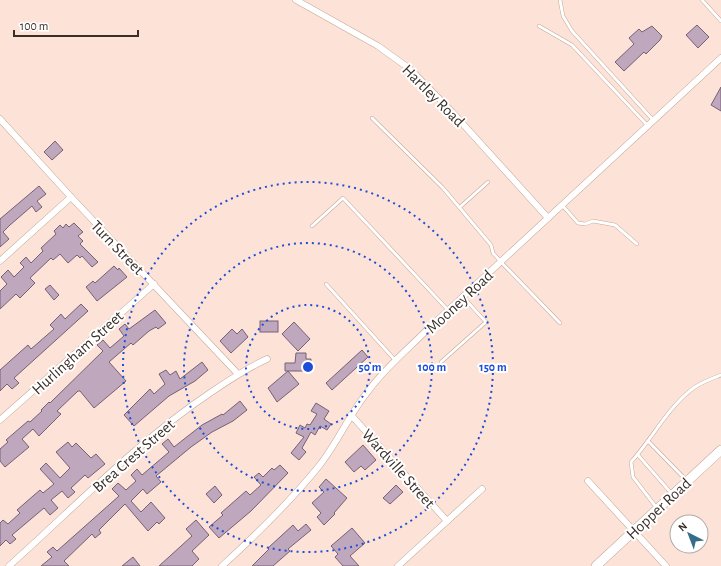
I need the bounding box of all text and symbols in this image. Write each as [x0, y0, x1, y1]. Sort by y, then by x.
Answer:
scale bar [14, 12, 138, 38]
text: 100 m [20, 20, 48, 32]
street label: Hartley Road [398, 61, 468, 131]
street label: Turn Street [88, 218, 147, 278]
street label: Mooney Road [423, 267, 497, 337]
street label: Hurlingham Street [29, 308, 126, 398]
centre of rings [301, 360, 315, 374]
text: 50 m [359, 361, 382, 373]
text: 100 m [418, 361, 446, 373]
text: 150 m [479, 361, 507, 373]
street label: Brea Crest Street [90, 416, 178, 496]
street label: Wardville Street [359, 426, 438, 511]
street label: Hopper Road [623, 475, 694, 542]
north arrow [669, 514, 709, 554]
text: N [676, 520, 689, 534]

